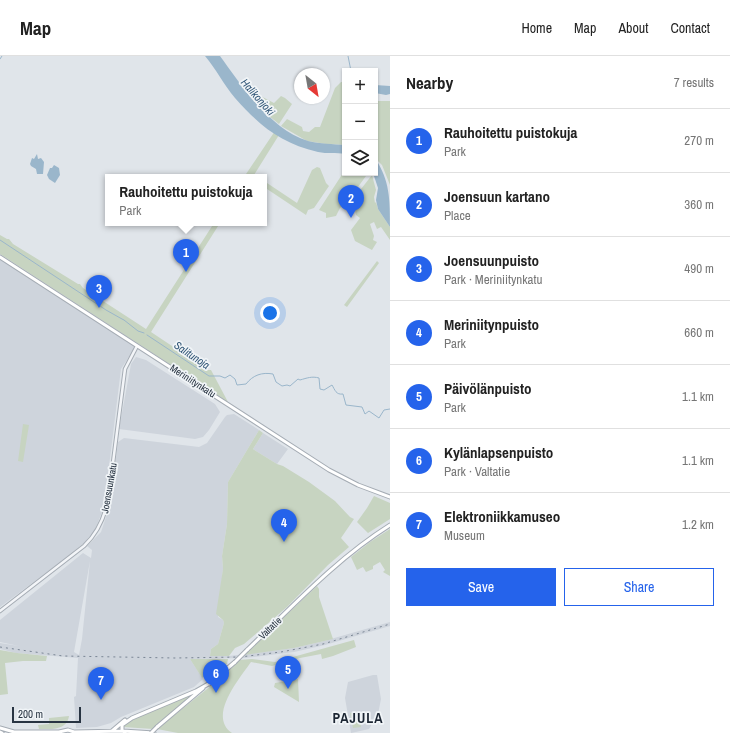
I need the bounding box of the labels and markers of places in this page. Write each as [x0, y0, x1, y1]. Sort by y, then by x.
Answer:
pin: 2 [338, 185, 364, 218]
pin: 1 [173, 239, 199, 272]
pin: 3 [86, 275, 112, 308]
pin: 4 [271, 509, 297, 542]
pin: 5 [275, 656, 301, 689]
pin: 6 [203, 660, 229, 693]
pin: 7 [88, 667, 114, 700]

